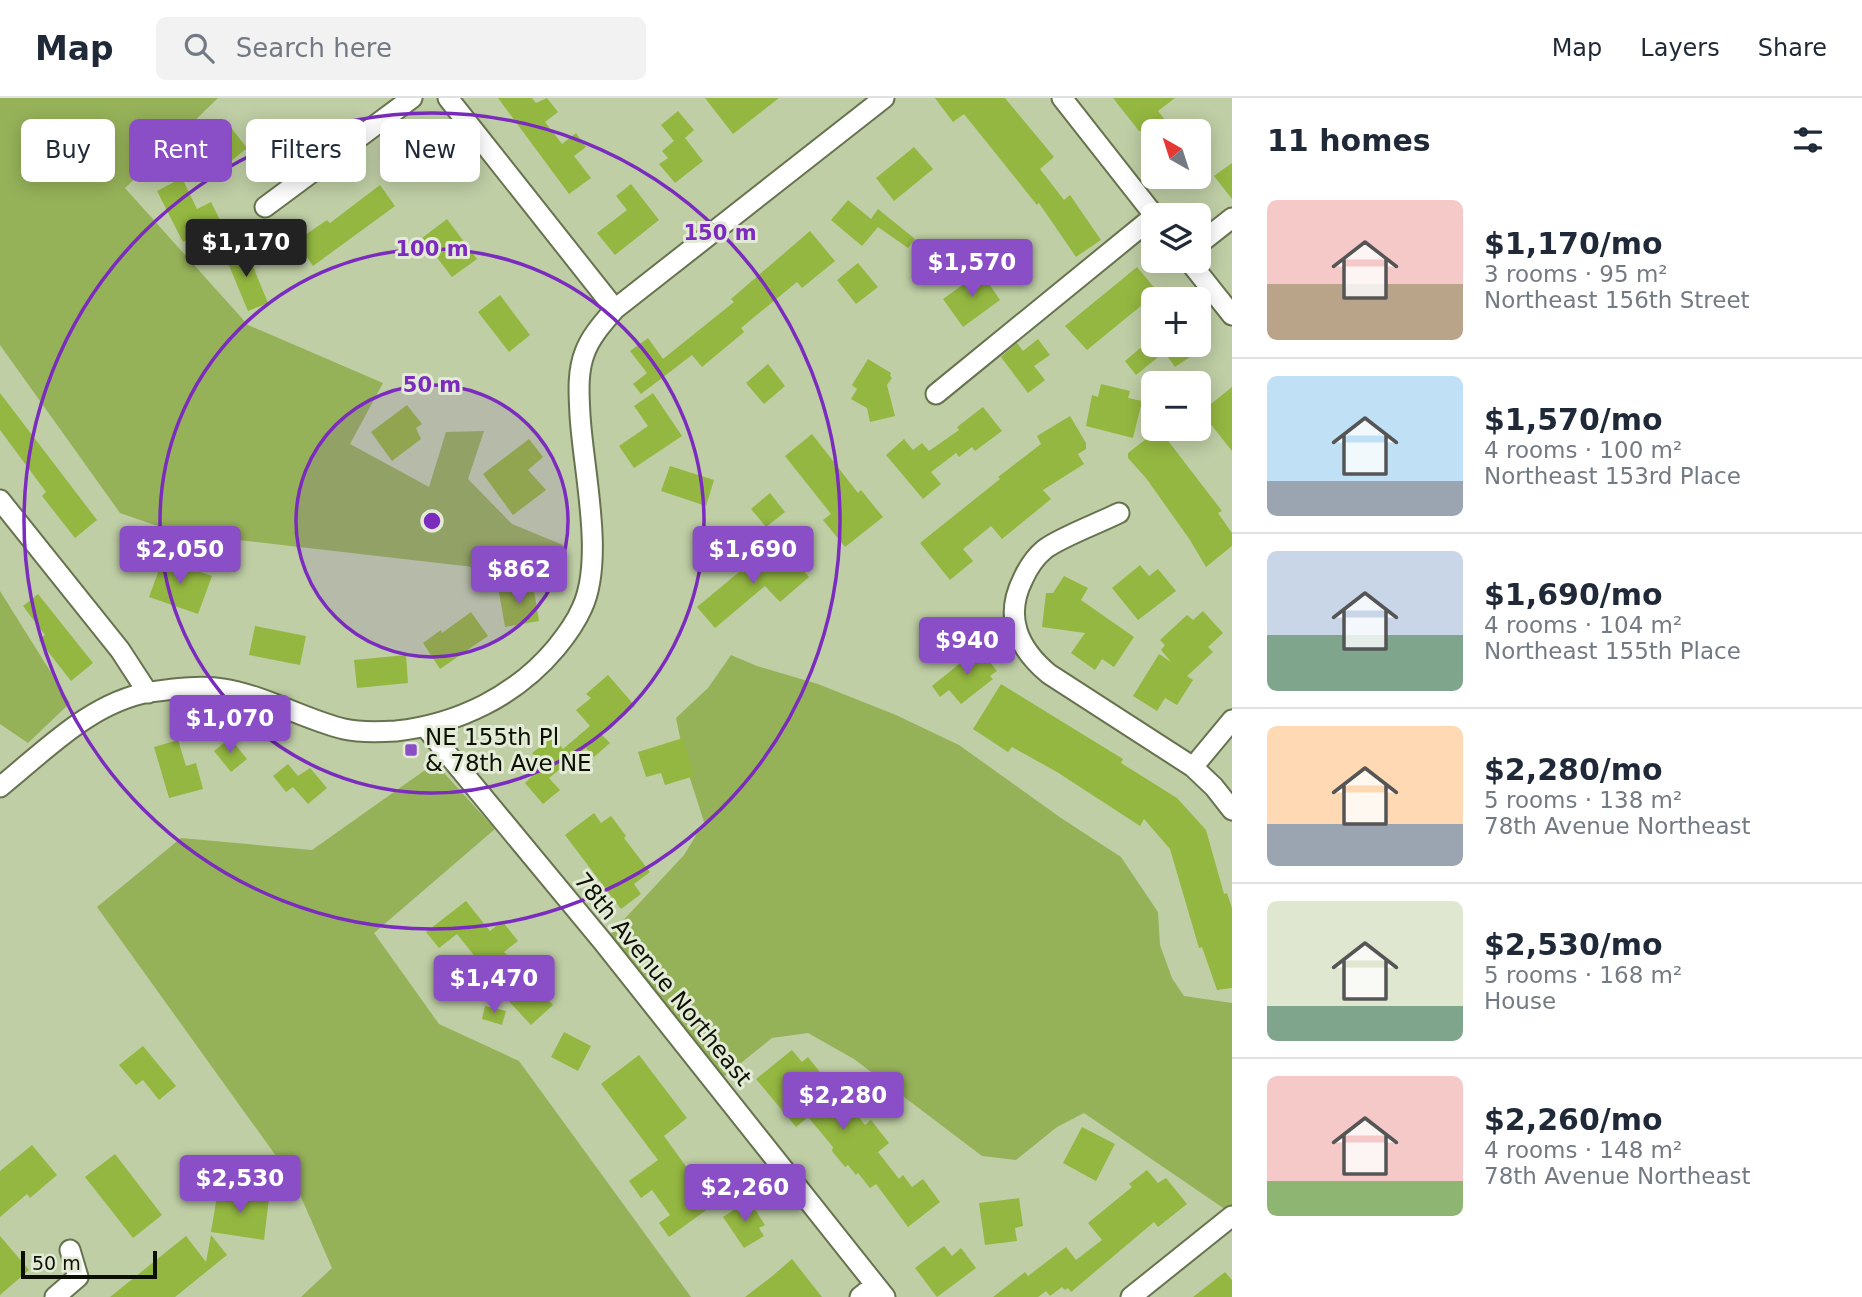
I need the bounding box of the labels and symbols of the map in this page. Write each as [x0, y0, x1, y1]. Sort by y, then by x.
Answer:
north arrow [1141, 119, 1211, 189]
pin: $1,170 [189, 220, 303, 279]
text: 150 m [683, 221, 757, 245]
text: 100 m [395, 237, 469, 261]
pin: $1,570 [915, 240, 1029, 299]
text: 50 m [403, 373, 461, 397]
centre of rings [420, 509, 444, 533]
pin: $2,050 [123, 526, 237, 586]
pin: $1,690 [696, 526, 810, 586]
pin: $862 [478, 546, 560, 606]
pin: $940 [926, 618, 1008, 677]
pin: $1,070 [173, 696, 287, 755]
place label: NE 155th Pl & 78th Ave NE [425, 724, 592, 776]
marker: NE 155th Pl & 78th Ave NE [403, 742, 419, 758]
street label: 78th Avenue Northeast [569, 867, 757, 1091]
pin: $1,470 [437, 956, 551, 1015]
pin: $2,280 [786, 1072, 900, 1132]
pin: $2,530 [183, 1156, 297, 1215]
pin: $2,260 [688, 1164, 802, 1224]
scale bar [21, 1248, 158, 1280]

